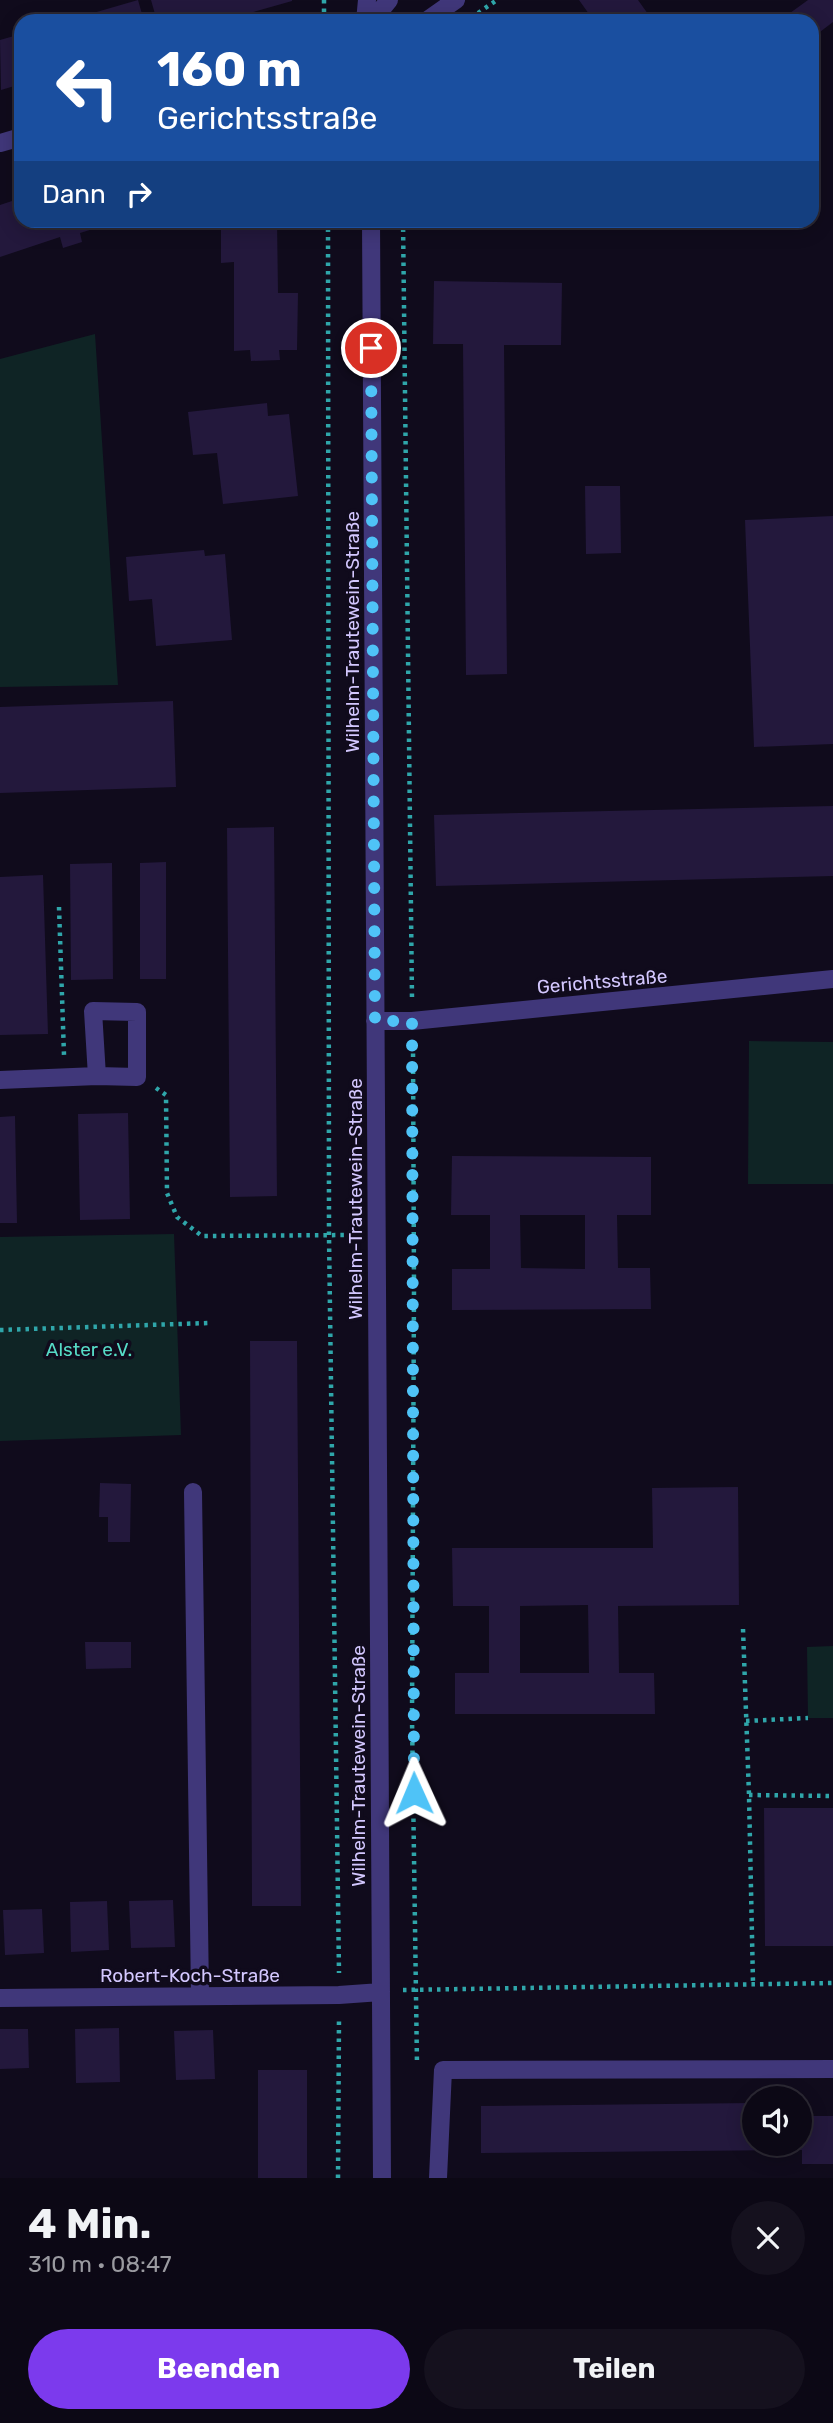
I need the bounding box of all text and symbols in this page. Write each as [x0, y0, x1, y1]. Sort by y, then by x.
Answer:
text: 160 m [157, 40, 302, 98]
icon: left [42, 42, 133, 133]
text: Gerichtsstraße [157, 99, 378, 137]
icon: right [120, 175, 158, 213]
text: Dann [42, 179, 106, 210]
pin [341, 318, 401, 378]
icon: arrive [352, 329, 390, 367]
street label: Wilhelm-Trautewein-Straße [341, 511, 364, 753]
street label: Gerichtsstraße [536, 964, 668, 999]
street label: Wilhelm-Trautewein-Straße [344, 1078, 367, 1320]
park label: Alster e.V. [46, 1338, 132, 1361]
street label: Wilhelm-Trautewein-Straße [347, 1645, 370, 1887]
position arrow [377, 1756, 451, 1830]
street label: Robert-Koch-Straße [100, 1964, 280, 1987]
map controls [742, 2086, 812, 2156]
button: sound [742, 2086, 812, 2156]
text: 4 Min. [28, 2199, 151, 2249]
button: close [731, 2201, 805, 2275]
text: 310 m · 08:47 [28, 2250, 172, 2278]
button: Beenden [28, 2329, 410, 2409]
button: Teilen [424, 2329, 805, 2409]

